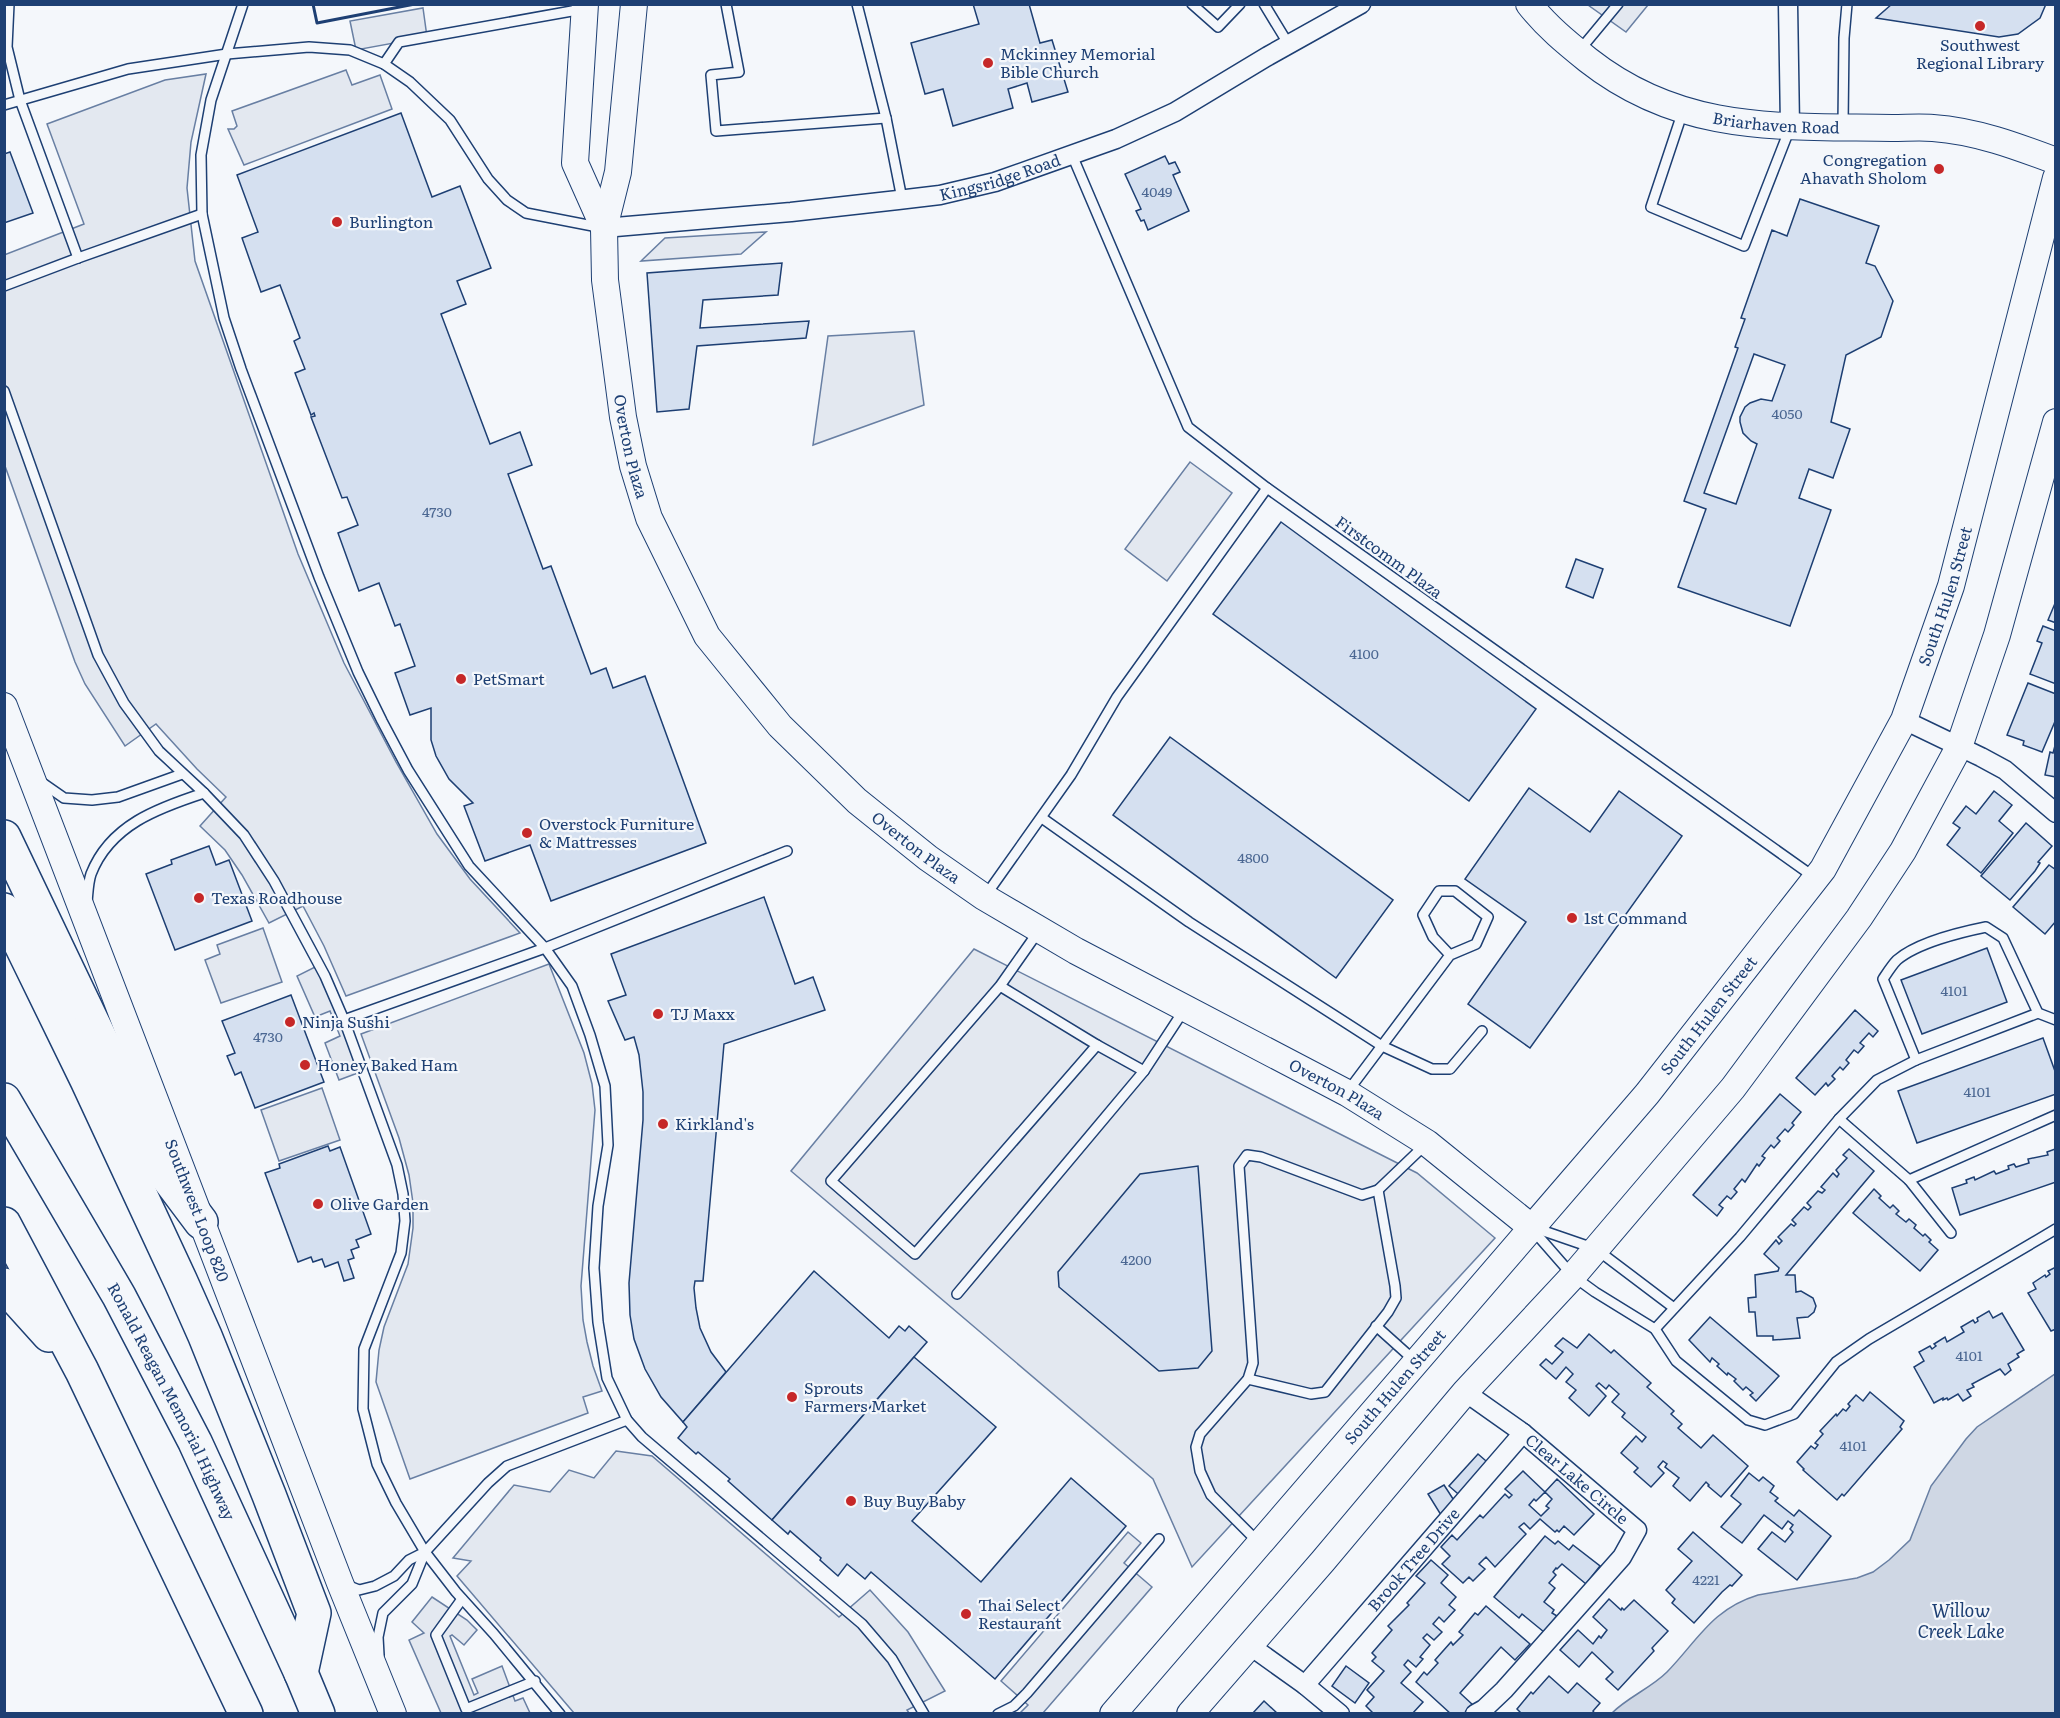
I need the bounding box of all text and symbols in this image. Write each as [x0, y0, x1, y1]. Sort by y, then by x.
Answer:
marker: Southwest Regional Library [1973, 19, 1987, 33]
place label: Southwest Regional Library [1916, 32, 2045, 74]
place label: Mckinney Memorial Bible Church [1000, 41, 1155, 83]
marker: Mckinney Memorial Bible Church [981, 56, 995, 70]
street label: Briarhaven Road [1711, 105, 1840, 138]
street label: Kingsridge Road [937, 147, 1064, 206]
place label: Congregation Ahavath Sholom [1800, 147, 1927, 189]
marker: Congregation Ahavath Sholom [1932, 162, 1946, 176]
house number: 4049 [1142, 181, 1172, 201]
place label: Burlington [349, 209, 434, 233]
marker: Burlington [330, 215, 344, 229]
street label: Overton Plaza [609, 393, 655, 502]
house number: 4050 [1771, 403, 1803, 423]
house number: 4730 [422, 501, 452, 521]
street label: Firstcomm Plaza [1331, 509, 1448, 604]
street label: South Hulen Street [1911, 523, 1977, 669]
house number: 4100 [1349, 643, 1379, 663]
place label: PetSmart [473, 666, 545, 690]
marker: PetSmart [454, 672, 468, 686]
street label: Overton Plaza [867, 805, 966, 888]
place label: Overstock Furniture & Mattresses [539, 811, 694, 853]
marker: Overstock Furniture & Mattresses [520, 826, 534, 840]
house number: 4800 [1237, 847, 1269, 867]
place label: Texas Roadhouse [211, 885, 342, 909]
marker: Texas Roadhouse [192, 891, 206, 905]
place label: 1st Command [1584, 905, 1687, 929]
marker: 1st Command [1565, 911, 1579, 925]
street label: South Hulen Street [1654, 950, 1762, 1079]
house number: 4101 [1940, 980, 1968, 1000]
place label: TJ Maxx [670, 1001, 736, 1025]
marker: TJ Maxx [651, 1007, 665, 1021]
place label: Ninja Sushi [302, 1009, 390, 1033]
marker: Ninja Sushi [283, 1015, 297, 1029]
house number: 4730 [253, 1026, 283, 1046]
place label: Honey Baked Ham [317, 1052, 458, 1076]
street label: Overton Plaza [1285, 1052, 1390, 1125]
marker: Honey Baked Ham [298, 1058, 312, 1072]
house number: 4101 [1963, 1081, 1991, 1101]
place label: Kirkland's [675, 1111, 754, 1135]
marker: Kirkland's [656, 1117, 670, 1131]
street label: Southwest Loop 820 [160, 1135, 236, 1285]
place label: Olive Garden [330, 1191, 429, 1215]
marker: Olive Garden [311, 1197, 325, 1211]
house number: 4200 [1121, 1249, 1152, 1269]
street label: Ronald Reagan Memorial Highway [102, 1277, 243, 1525]
street label: South Hulen Street [1338, 1323, 1451, 1449]
house number: 4101 [1955, 1345, 1983, 1365]
place label: Sprouts Farmers Market [804, 1375, 927, 1417]
marker: Sprouts Farmers Market [785, 1390, 799, 1404]
street label: Clear Lake Circle [1521, 1427, 1635, 1529]
house number: 4101 [1839, 1435, 1867, 1455]
place label: Buy Buy Baby [863, 1488, 966, 1512]
marker: Buy Buy Baby [844, 1494, 858, 1508]
street label: Brook Tree Drive [1361, 1502, 1465, 1616]
house number: 4221 [1692, 1569, 1720, 1589]
place label: Thai Select Restaurant [978, 1592, 1062, 1634]
water label: Willow Creek Lake [1917, 1596, 2005, 1644]
marker: Thai Select Restaurant [959, 1607, 973, 1621]

